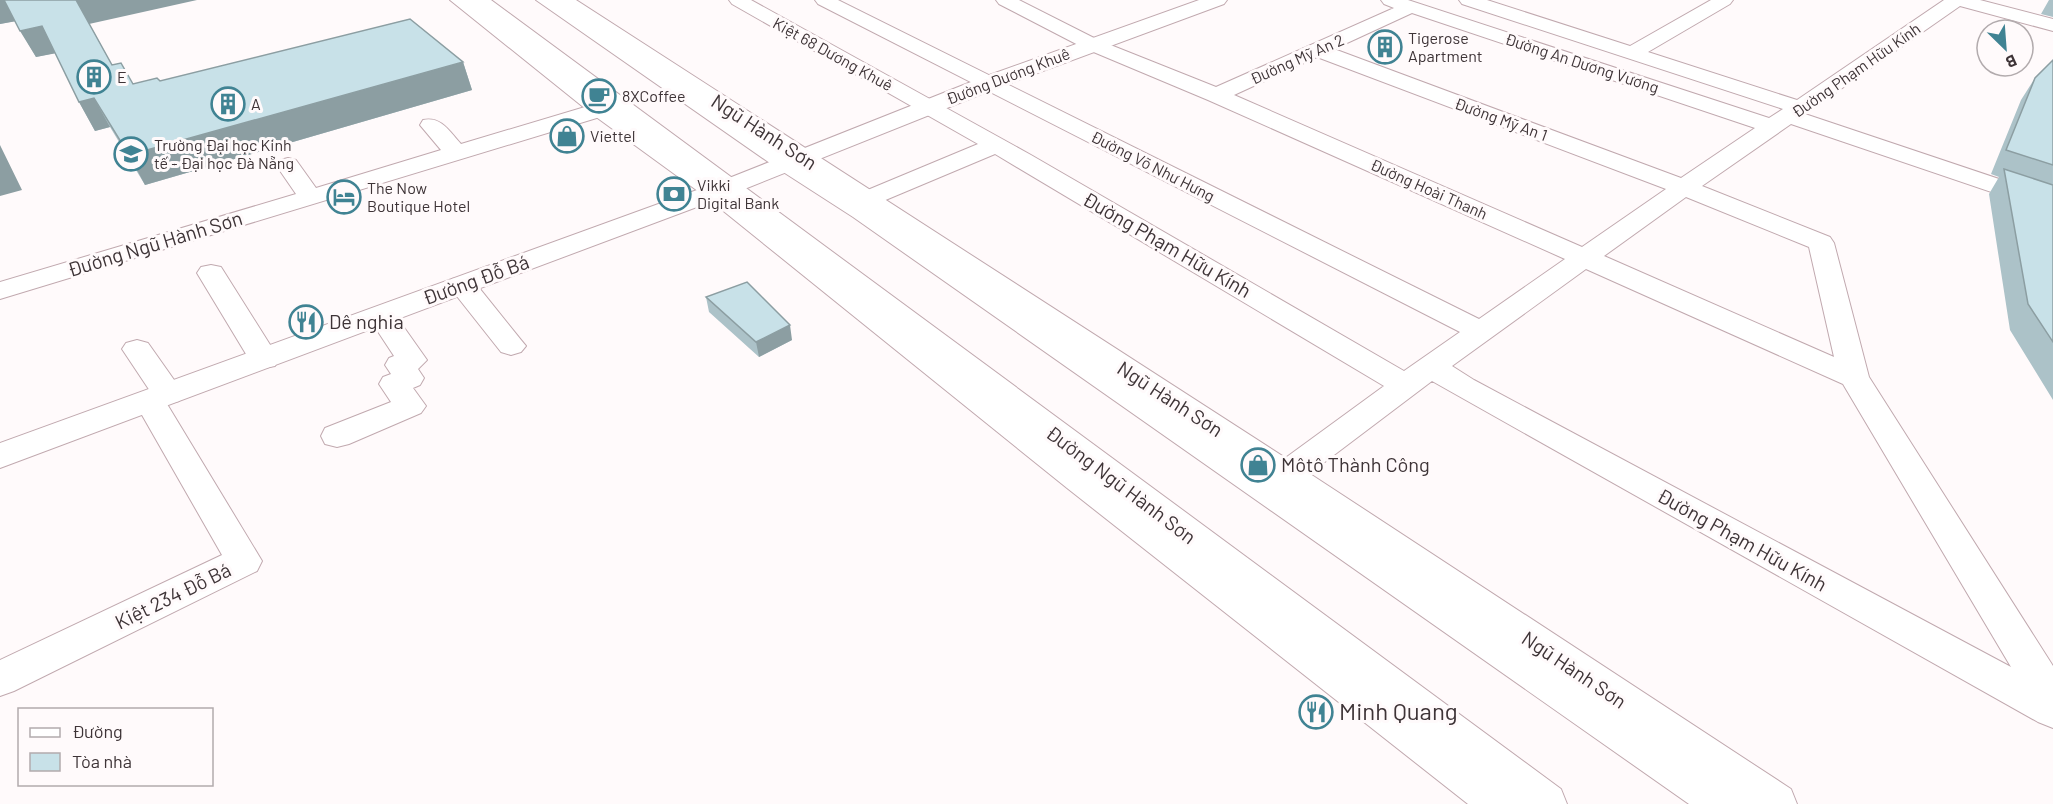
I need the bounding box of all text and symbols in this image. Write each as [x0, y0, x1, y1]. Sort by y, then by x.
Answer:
street label: Kiệt 68 Dương Khuê [770, 13, 896, 94]
street label: Đường Phạm Hữu Kính [1788, 18, 1924, 121]
north arrow [1975, 18, 2035, 78]
place label: Tigerose Apartment [1408, 28, 1483, 65]
street label: Đường Mỹ An 2 [1247, 29, 1347, 88]
building icon: Tigerose Apartment [1367, 29, 1403, 65]
street label: Đường An Dương Vương [1503, 29, 1662, 96]
street label: Đường Dương Khuê [943, 43, 1072, 108]
text: B [2003, 51, 2020, 73]
building icon: E [76, 59, 112, 95]
place label: E [117, 67, 127, 86]
cafe icon: 8XCoffee [581, 78, 617, 114]
building icon: A [210, 86, 246, 122]
place label: 8XCoffee [622, 86, 686, 105]
street label: Ngũ Hành Sơn [707, 88, 822, 174]
street label: Đường Mỹ An 1 [1452, 93, 1550, 144]
place label: A [251, 94, 261, 113]
shop icon: Viettel [549, 118, 585, 154]
place label: Viettel [590, 126, 636, 145]
street label: Đường Võ Như Hưng [1088, 126, 1218, 205]
place label: Trường Đại học Kinh tế - Đại học Đà Nẵng [154, 135, 294, 172]
school or university icon: Trường Đại học Kinh tế - Đại học Đà Nẵng [113, 136, 149, 172]
street label: Đường Hoài Thanh [1368, 154, 1491, 223]
place label: Vikki Digital Bank [697, 175, 779, 212]
bank icon: Vikki Digital Bank [656, 176, 692, 212]
place label: The Now Boutique Hotel [367, 178, 470, 215]
hotel icon: The Now Boutique Hotel [326, 179, 362, 215]
street label: Đường Phạm Hữu Kính [1079, 186, 1256, 302]
street label: Đường Ngũ Hành Sơn [64, 205, 245, 281]
street label: Đường Đỗ Bá [419, 249, 532, 309]
restaurant icon: Dê nghia [288, 304, 324, 340]
place label: Dê nghia [329, 309, 404, 333]
street label: Ngũ Hành Sơn [1113, 355, 1228, 441]
street label: Đường Ngũ Hành Sơn [1042, 420, 1201, 548]
shop icon: Môtô Thành Công [1240, 447, 1276, 483]
place label: Môtô Thành Công [1281, 452, 1430, 476]
street label: Đường Phạm Hữu Kính [1653, 482, 1832, 596]
street label: Kiệt 234 Đỗ Bá [111, 557, 234, 634]
street label: Ngũ Hành Sơn [1518, 625, 1631, 713]
restaurant icon: Minh Quang [1298, 694, 1334, 730]
place label: Minh Quang [1339, 696, 1458, 725]
legend [18, 708, 213, 786]
text: Đường [72, 720, 123, 742]
text: Tòa nhà [72, 750, 132, 772]

